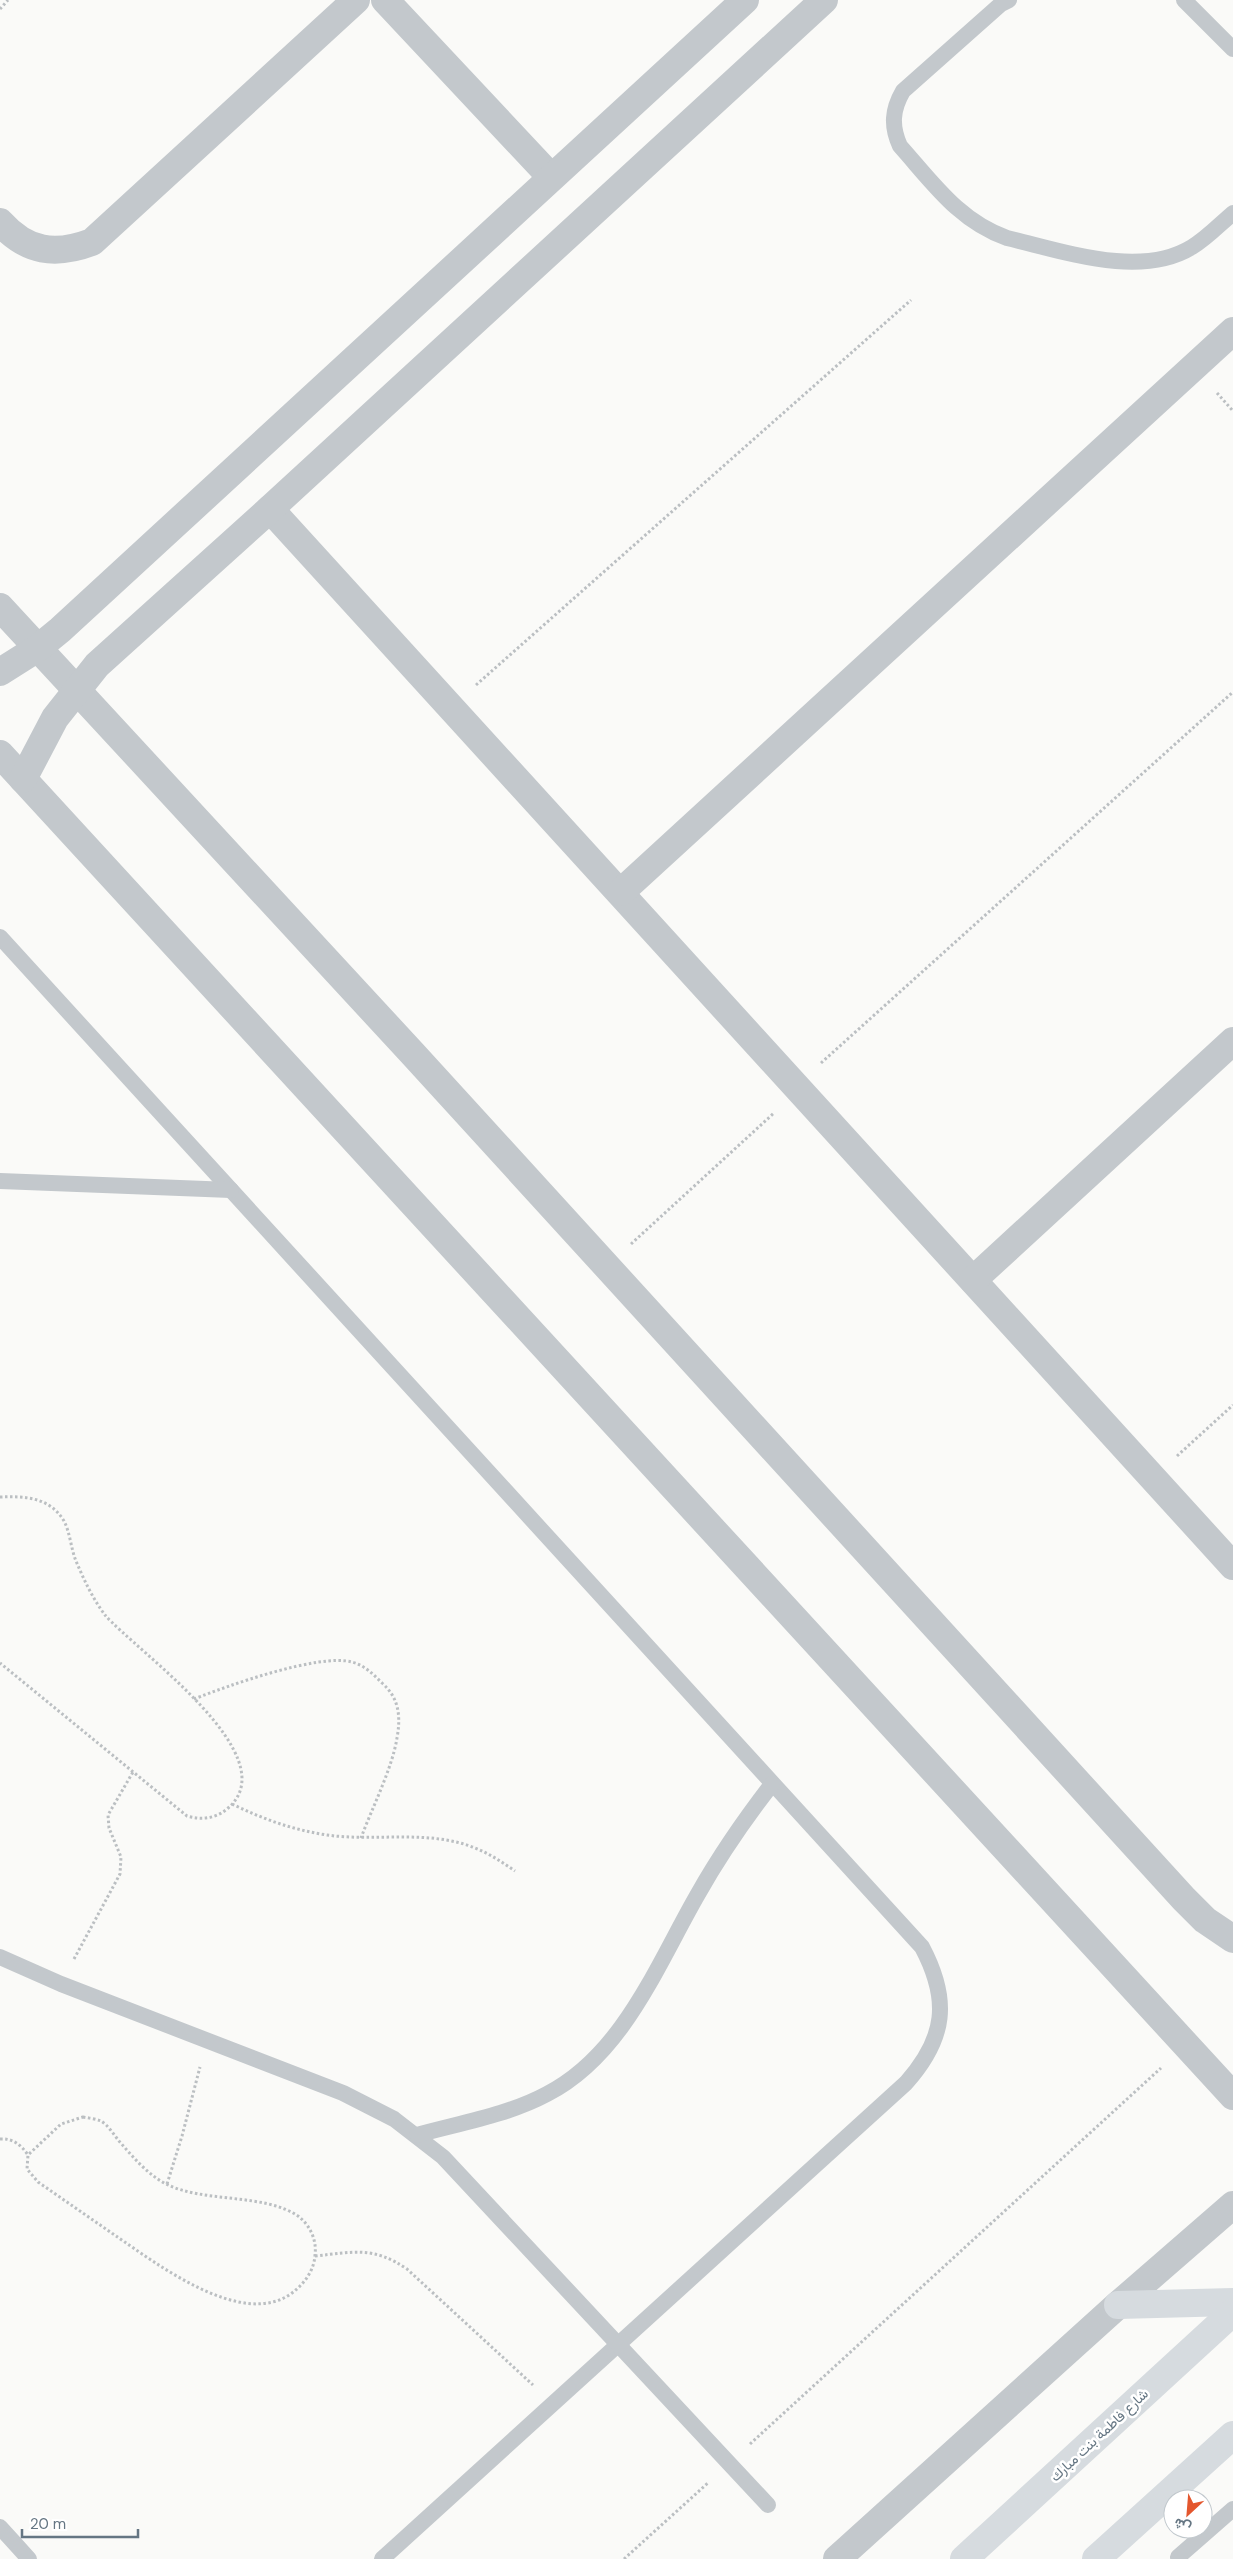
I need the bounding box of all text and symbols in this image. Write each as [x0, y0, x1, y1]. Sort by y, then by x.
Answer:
street label: شارع فاطمة بنت مبارك [1046, 2385, 1153, 2487]
north arrow [1163, 2489, 1213, 2539]
scale bar [22, 2506, 139, 2538]
text: 20 m [30, 2514, 66, 2534]
text: ش [1171, 2514, 1194, 2537]

